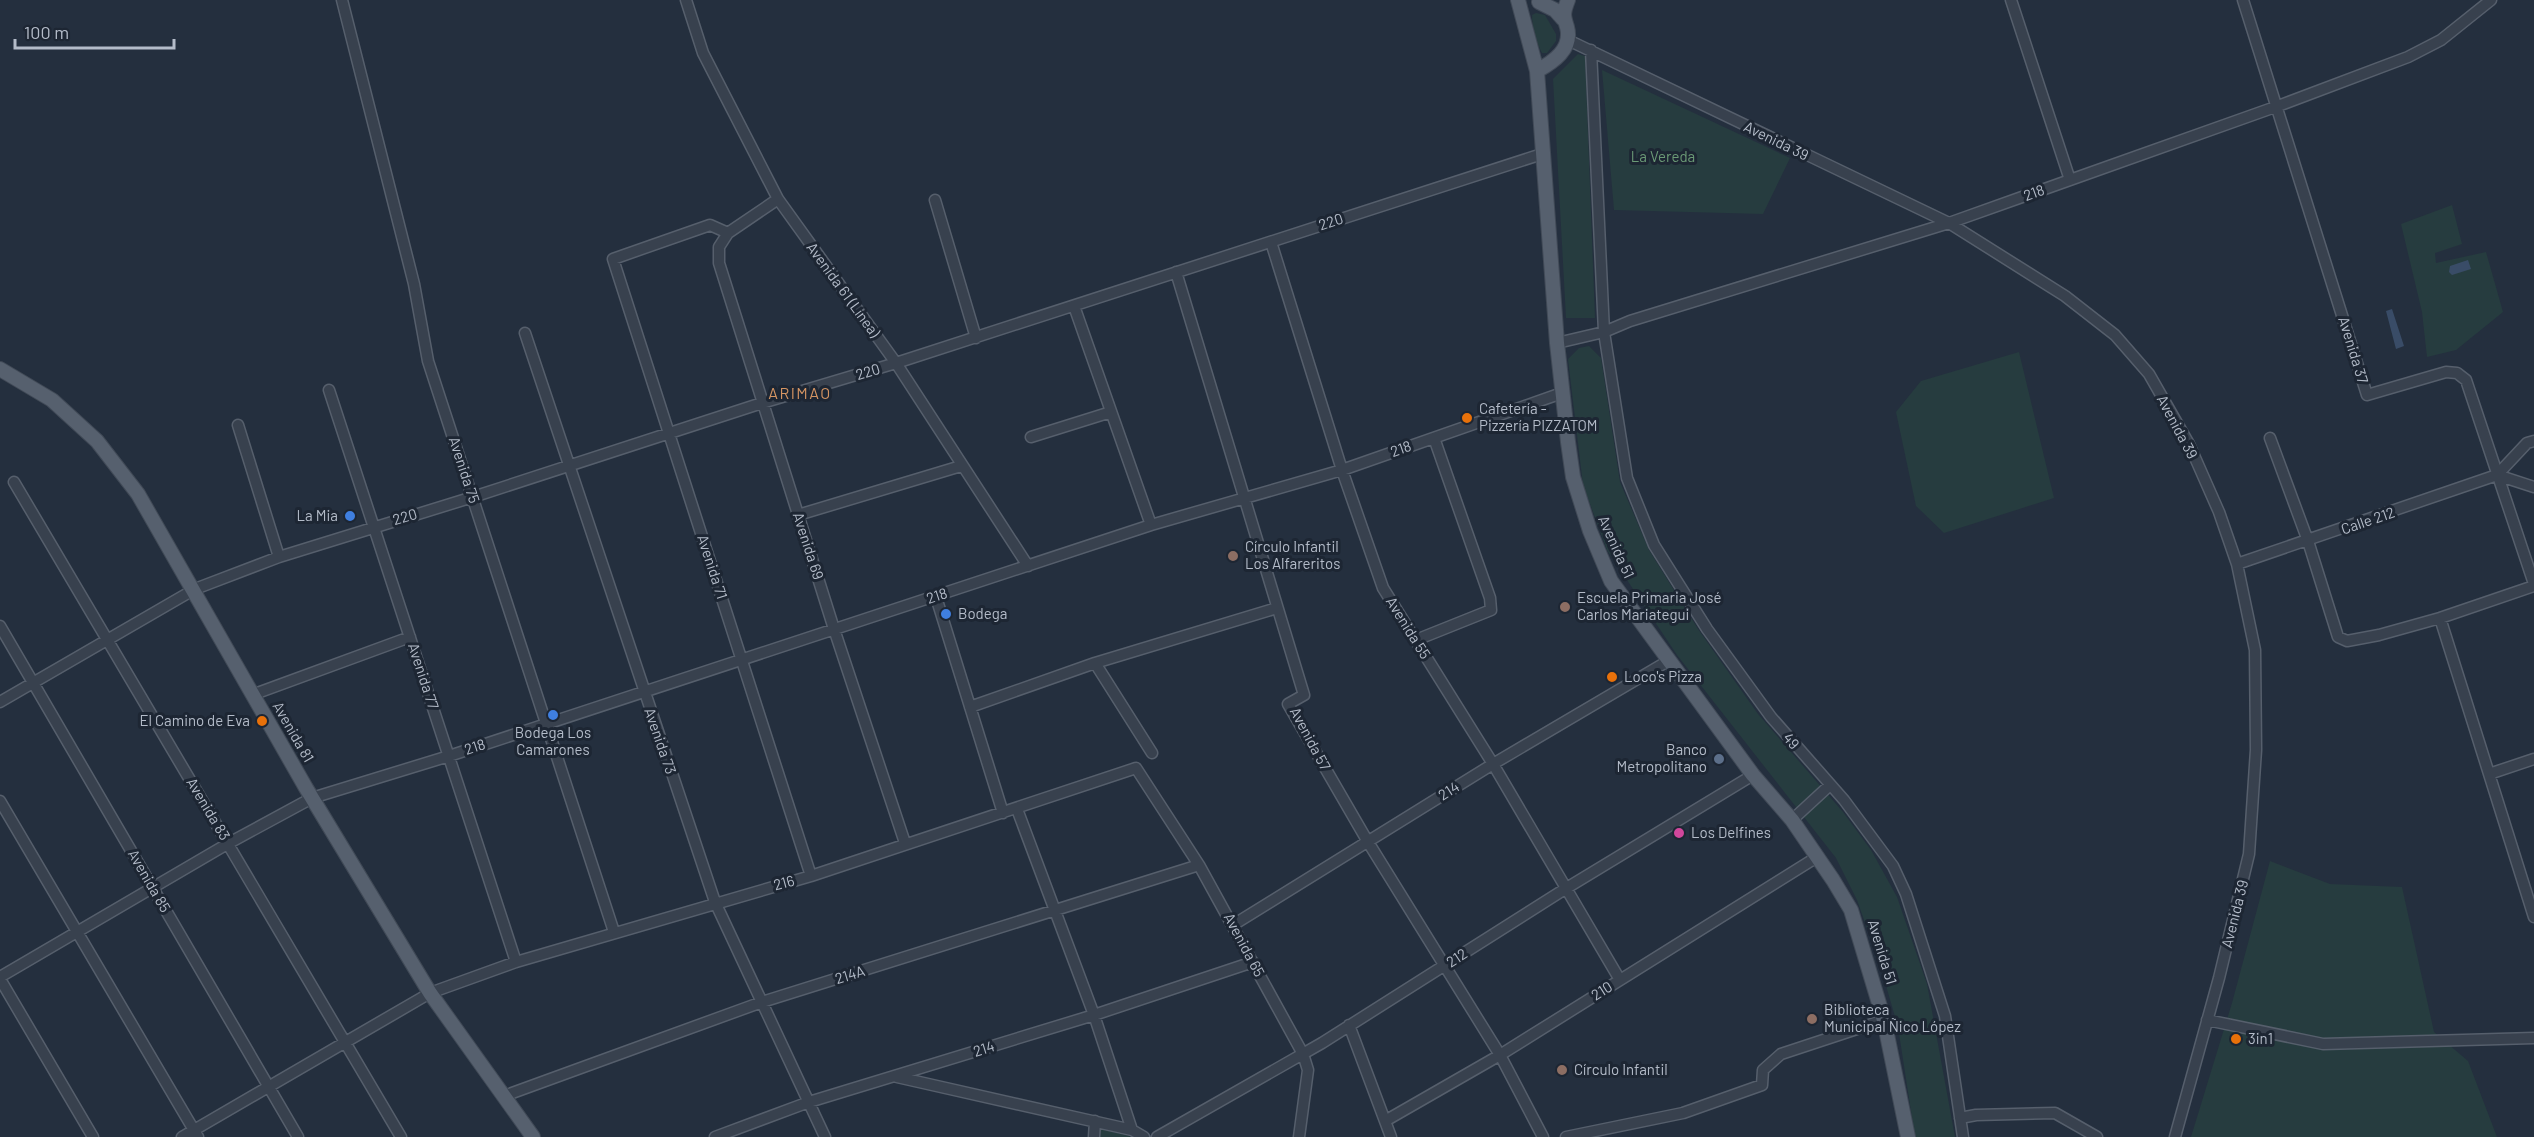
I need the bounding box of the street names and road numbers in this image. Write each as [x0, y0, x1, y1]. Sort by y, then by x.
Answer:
street label: Avenida 39 [1741, 117, 1812, 164]
street label: 218 [2021, 180, 2047, 204]
street label: 220 [1316, 209, 1345, 233]
street label: Avenida 61 (Línea) [803, 238, 884, 341]
street label: Avenida 37 [2335, 314, 2373, 385]
street label: 220 [853, 359, 882, 383]
street label: Avenida 39 [2154, 391, 2202, 462]
street label: Avenida 75 [446, 434, 484, 505]
street label: 218 [1388, 436, 1413, 460]
street label: Calle 212 [2338, 502, 2397, 538]
street label: 220 [390, 504, 419, 528]
street label: Avenida 69 [790, 510, 828, 582]
street label: Avenida 51 [1595, 512, 1639, 581]
street label: Avenida 71 [694, 532, 732, 601]
street label: 218 [924, 583, 949, 607]
street label: Avenida 55 [1383, 593, 1435, 662]
street label: Avenida 77 [405, 640, 443, 711]
street label: Avenida 81 [269, 698, 318, 765]
street label: Avenida 57 [1287, 704, 1335, 773]
street label: Avenida 73 [641, 705, 681, 776]
street label: 49 [1780, 728, 1804, 752]
street label: 218 [462, 734, 487, 758]
street label: Avenida 83 [183, 774, 235, 843]
street label: 214 [1435, 777, 1462, 803]
street label: Avenida 85 [125, 846, 175, 915]
street label: 216 [771, 871, 796, 893]
street label: Avenida 39 [2217, 878, 2251, 950]
street label: Avenida 65 [1221, 910, 1269, 980]
street label: Avenida 51 [1865, 917, 1901, 986]
street label: 212 [1443, 944, 1470, 970]
street label: 214A [833, 961, 867, 987]
street label: 210 [1588, 977, 1615, 1003]
street label: 214 [971, 1036, 997, 1060]

